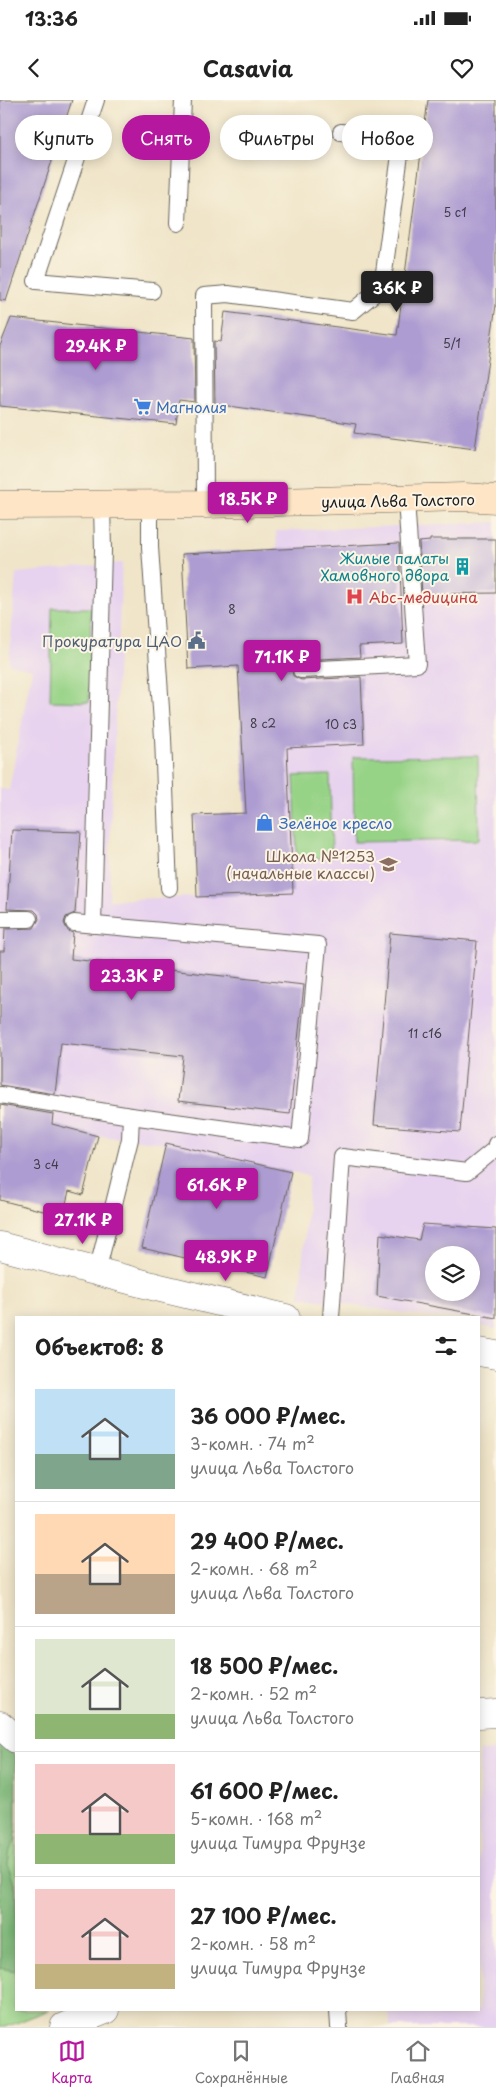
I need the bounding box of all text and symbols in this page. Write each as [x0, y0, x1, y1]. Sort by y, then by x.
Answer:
text: 13:36 [25, 4, 78, 32]
text: Casavia [203, 51, 293, 84]
icon: back [20, 54, 48, 82]
icon: heart [448, 54, 476, 82]
chip: Купить [15, 115, 112, 160]
chip: Снять [122, 115, 210, 160]
chip: Фильтры [220, 115, 332, 160]
chip: Новое [342, 115, 433, 160]
house number: 5 с1 [443, 203, 467, 221]
pin: 36K ₽ [362, 270, 432, 313]
text: 36K ₽ [372, 275, 422, 299]
pin: 29.4K ₽ [50, 328, 142, 371]
text: 29.4K ₽ [65, 333, 127, 357]
house number: 5/1 [443, 334, 461, 352]
place label: Магнолия [156, 395, 227, 418]
supermarket icon: Магнолия [132, 396, 152, 416]
pin: 18.5K ₽ [202, 482, 294, 524]
text: 18.5K ₽ [219, 486, 277, 510]
street label: улица Льва Толстого [321, 487, 475, 513]
place label: Жилые палаты Хамовного двора [320, 546, 450, 586]
building icon: Жилые палаты Хамовного двора [453, 556, 473, 576]
place label: Abc-медицина [369, 585, 478, 608]
hospital icon: Abc-медицина [345, 586, 365, 606]
house number: 8 [228, 600, 236, 618]
place label: Прокуратура ЦАО [42, 629, 182, 652]
public building icon: Прокуратура ЦАО [186, 630, 206, 650]
pin: 71.1K ₽ [236, 640, 328, 682]
text: 71.1K ₽ [255, 644, 310, 668]
house number: 8 с2 [250, 714, 276, 732]
house number: 10 с3 [325, 715, 357, 733]
place label: Зелёное кресло [279, 811, 392, 834]
shop icon: Зелёное кресло [255, 812, 275, 832]
place label: Школа №1253 (начальные классы) [226, 844, 375, 884]
school or university icon: Школа №1253 (начальные классы) [379, 854, 399, 874]
pin: 23.3K ₽ [86, 958, 178, 1001]
text: 23.3K ₽ [101, 963, 163, 987]
house number: 11 с16 [408, 1024, 442, 1042]
house number: 3 с4 [33, 1155, 59, 1173]
pin: 61.6K ₽ [171, 1168, 263, 1210]
text: 61.6K ₽ [187, 1172, 247, 1196]
pin: 27.1K ₽ [37, 1202, 129, 1245]
text: 27.1K ₽ [54, 1207, 112, 1231]
pin: 48.9K ₽ [180, 1240, 272, 1282]
text: 48.9K ₽ [195, 1244, 257, 1268]
map controls [425, 1246, 480, 1301]
button: layers [425, 1246, 480, 1301]
text: Объектов: 8 [35, 1330, 164, 1362]
icon: filters [432, 1332, 460, 1360]
text: 36 000 ₽/мес. [190, 1399, 346, 1431]
icon: home [75, 1409, 135, 1469]
text: 3-комн. · 74 m² [190, 1431, 315, 1455]
text: улица Льва Толстого [190, 1455, 354, 1479]
text: 29 400 ₽/мес. [190, 1524, 344, 1556]
icon: home [75, 1534, 135, 1594]
text: 2-комн. · 68 m² [190, 1556, 317, 1580]
text: улица Льва Толстого [190, 1580, 354, 1604]
text: 18 500 ₽/мес. [190, 1649, 338, 1681]
icon: home [75, 1659, 135, 1719]
text: 2-комн. · 52 m² [190, 1681, 317, 1705]
text: улица Льва Толстого [190, 1705, 354, 1729]
text: 61 600 ₽/мес. [190, 1774, 339, 1806]
icon: home [75, 1784, 135, 1844]
text: 5-комн. · 168 m² [190, 1806, 322, 1830]
text: улица Тимура Фрунзе [190, 1830, 366, 1854]
text: 27 100 ₽/мес. [190, 1899, 337, 1931]
icon: home [75, 1909, 135, 1969]
text: 2-комн. · 58 m² [190, 1931, 316, 1955]
text: улица Тимура Фрунзе [190, 1955, 366, 1979]
tab: Карта [51, 2037, 92, 2088]
tab: Сохранённые [195, 2037, 288, 2088]
tab: Главная [391, 2037, 445, 2088]

